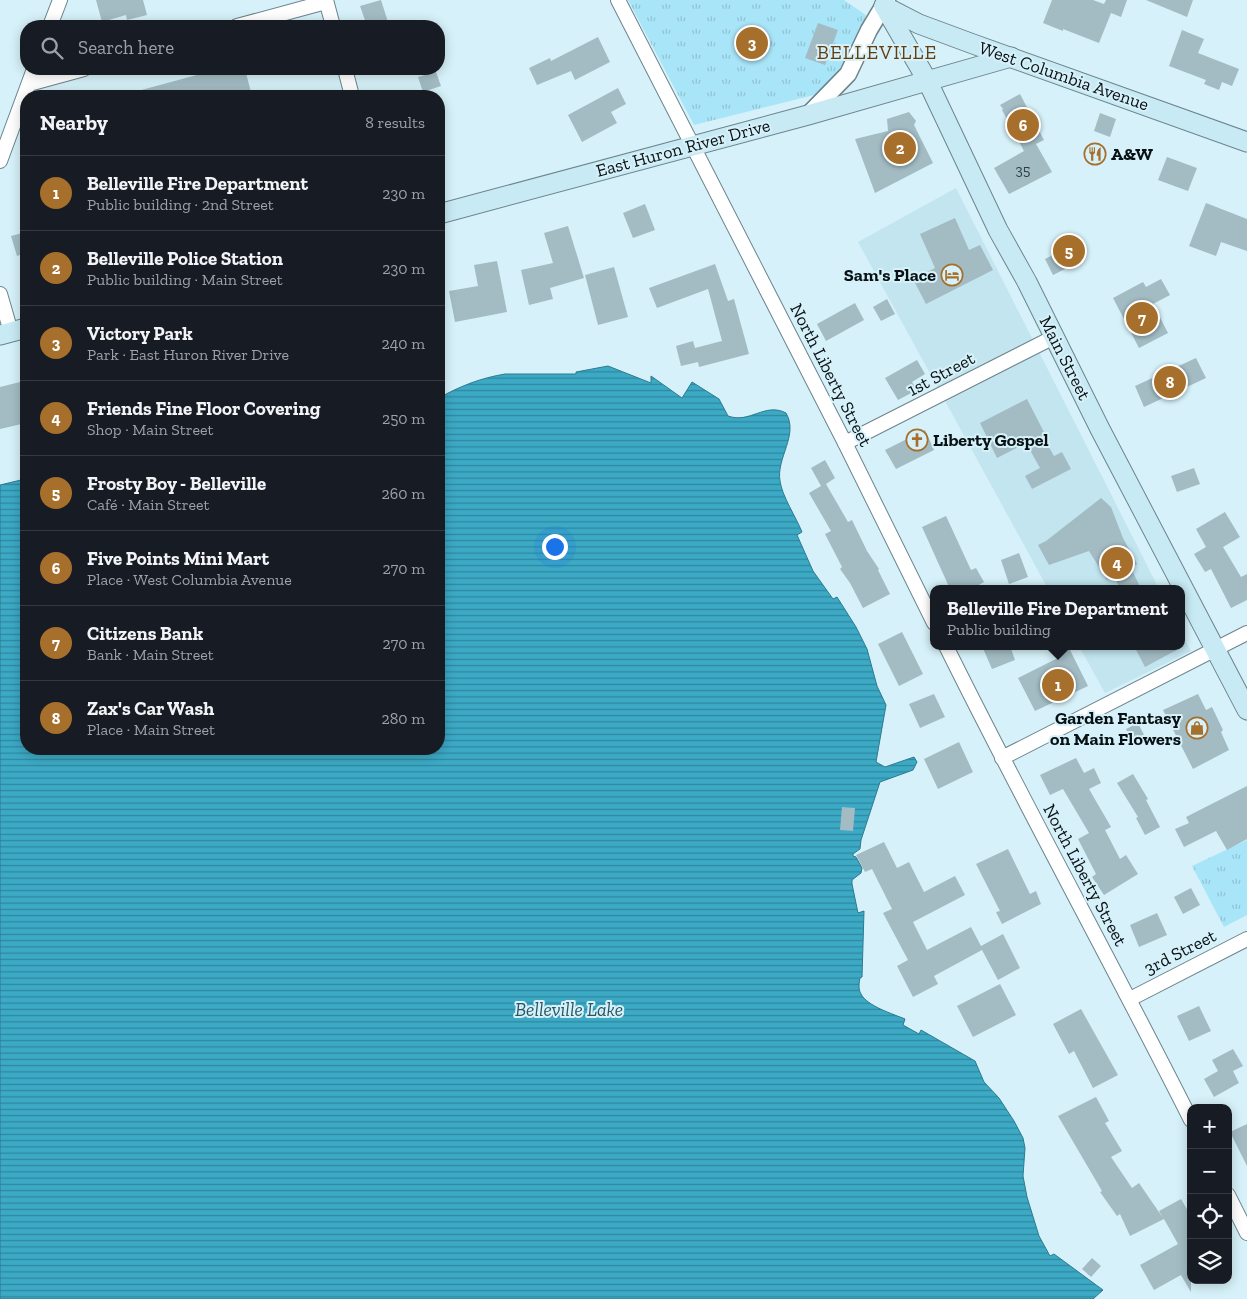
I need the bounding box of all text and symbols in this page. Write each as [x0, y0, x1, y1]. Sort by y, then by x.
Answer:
search box [20, 20, 445, 75]
pin: 3 [736, 24, 768, 62]
icon: search [38, 34, 66, 62]
text: Search here [78, 36, 174, 59]
street label: West Columbia Avenue [976, 37, 1152, 115]
district label: BELLEVILLE [817, 40, 937, 64]
pin: 6 [1007, 106, 1039, 144]
text: Nearby [40, 110, 108, 135]
text: 8 results [365, 113, 425, 132]
street label: East Huron River Drive [594, 114, 772, 182]
pin: 2 [884, 129, 916, 167]
restaurant icon: A&W [1083, 142, 1107, 166]
place label: A&W [1111, 143, 1153, 165]
house number: 35 [1015, 161, 1031, 179]
text: Belleville Fire Department [87, 172, 308, 195]
text: 1 [53, 184, 59, 203]
text: 230 m [382, 184, 425, 203]
text: Public building · 2nd Street [87, 195, 274, 214]
pin: 5 [1053, 232, 1085, 270]
text: Belleville Police Station [87, 247, 283, 270]
text: 2 [52, 259, 60, 278]
text: 230 m [382, 259, 425, 278]
hotel icon: Sam's Place [940, 263, 964, 287]
place label: Sam's Place [844, 264, 936, 286]
text: Public building · Main Street [87, 270, 283, 289]
pin: 7 [1126, 299, 1158, 337]
street label: North Liberty Street [785, 300, 877, 451]
street label: Main Street [1034, 312, 1096, 404]
text: Victory Park [87, 322, 193, 345]
text: 3 [52, 334, 60, 353]
text: 240 m [381, 334, 425, 353]
text: Park · East Huron River Drive [87, 345, 289, 364]
street label: 1st Street [904, 347, 979, 401]
pin: 8 [1154, 363, 1186, 401]
text: Friends Fine Floor Covering [87, 397, 320, 420]
text: 4 [51, 409, 61, 428]
text: 250 m [382, 409, 425, 428]
text: Shop · Main Street [87, 420, 213, 439]
church icon: Liberty Gospel [905, 428, 929, 452]
place label: Liberty Gospel [933, 429, 1049, 451]
text: Frosty Boy - Belleville [87, 472, 266, 495]
text: 5 [52, 484, 60, 503]
text: 260 m [382, 484, 425, 503]
text: Café · Main Street [87, 495, 209, 514]
your location [542, 534, 568, 560]
pin: 4 [1101, 544, 1133, 582]
text: Five Points Mini Mart [87, 547, 269, 570]
text: 6 [52, 559, 60, 578]
text: 270 m [383, 559, 425, 578]
text: Place · West Columbia Avenue [87, 570, 292, 589]
popup [930, 585, 1185, 650]
text: Belleville Fire Department [947, 597, 1168, 620]
text: Public building [947, 620, 1051, 639]
text: Citizens Bank [87, 622, 203, 645]
text: 7 [52, 634, 60, 653]
text: 270 m [383, 634, 425, 653]
text: Bank · Main Street [87, 645, 214, 664]
pin: 1 [1042, 666, 1074, 704]
text: Zax's Car Wash [87, 697, 214, 720]
place label: Garden Fantasy on Main Flowers [1050, 707, 1181, 750]
text: 8 [52, 709, 60, 728]
text: 280 m [381, 709, 425, 728]
shop icon: Garden Fantasy on Main Flowers [1185, 716, 1209, 740]
text: Place · Main Street [87, 720, 215, 739]
street label: North Liberty Street [1038, 800, 1132, 950]
street label: 3rd Street [1140, 924, 1220, 979]
water label: Belleville Lake [515, 998, 623, 1021]
map controls [1187, 1104, 1232, 1284]
button: + [1187, 1104, 1232, 1149]
button: − [1187, 1149, 1232, 1194]
button: locate [1187, 1194, 1232, 1239]
button: layers [1187, 1239, 1232, 1284]

